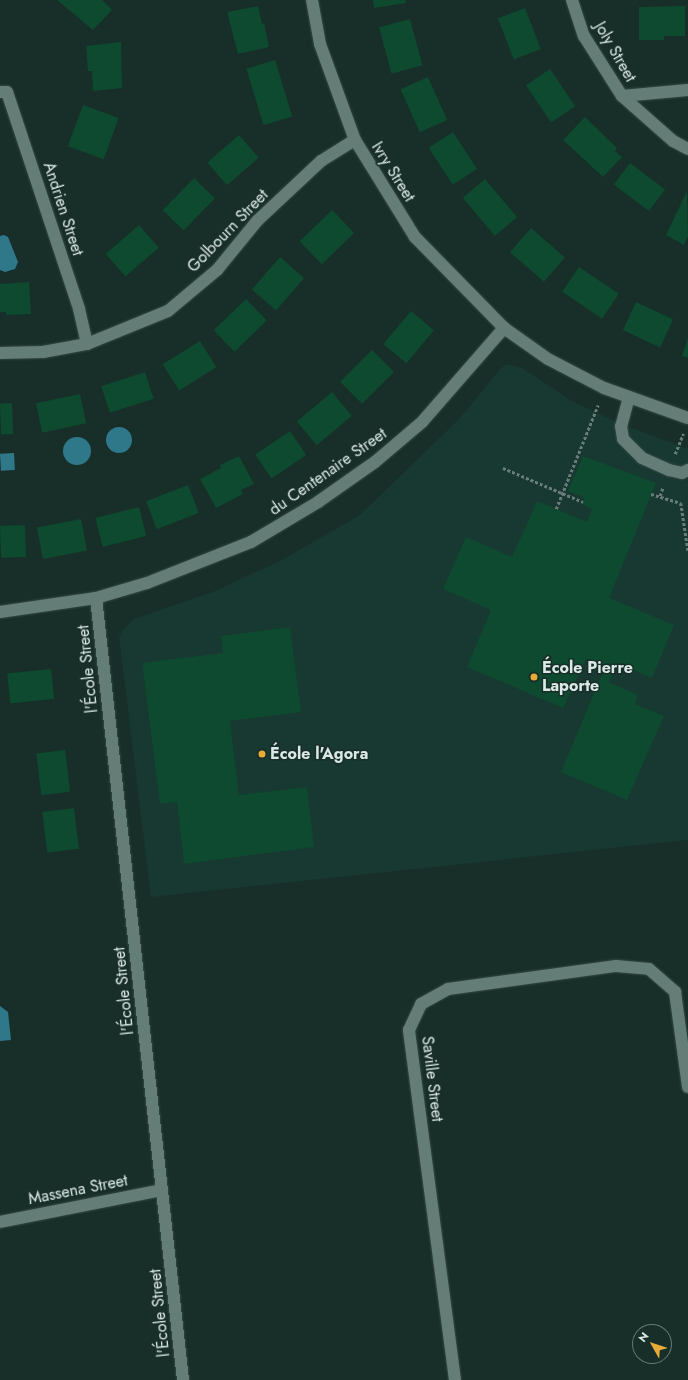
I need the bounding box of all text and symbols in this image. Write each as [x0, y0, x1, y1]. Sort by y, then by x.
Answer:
street label: Joly Street [590, 19, 640, 85]
street label: Ivry Street [367, 139, 419, 205]
street label: Andrien Street [39, 160, 87, 258]
street label: Golbourn Street [184, 186, 272, 276]
street label: du Centenaire Street [266, 424, 390, 520]
street label: l'École Street [74, 624, 102, 714]
place label: École Pierre Laporte [542, 658, 633, 696]
marker: École Pierre Laporte [529, 672, 539, 682]
place label: École l'Agora [270, 744, 368, 764]
marker: École l'Agora [257, 749, 267, 759]
street label: l'École Street [110, 946, 138, 1036]
street label: Saville Street [417, 1035, 447, 1123]
street label: Massena Street [27, 1171, 129, 1209]
street label: l'École Street [146, 1268, 174, 1358]
north arrow [632, 1324, 672, 1364]
text: N [634, 1329, 652, 1346]

